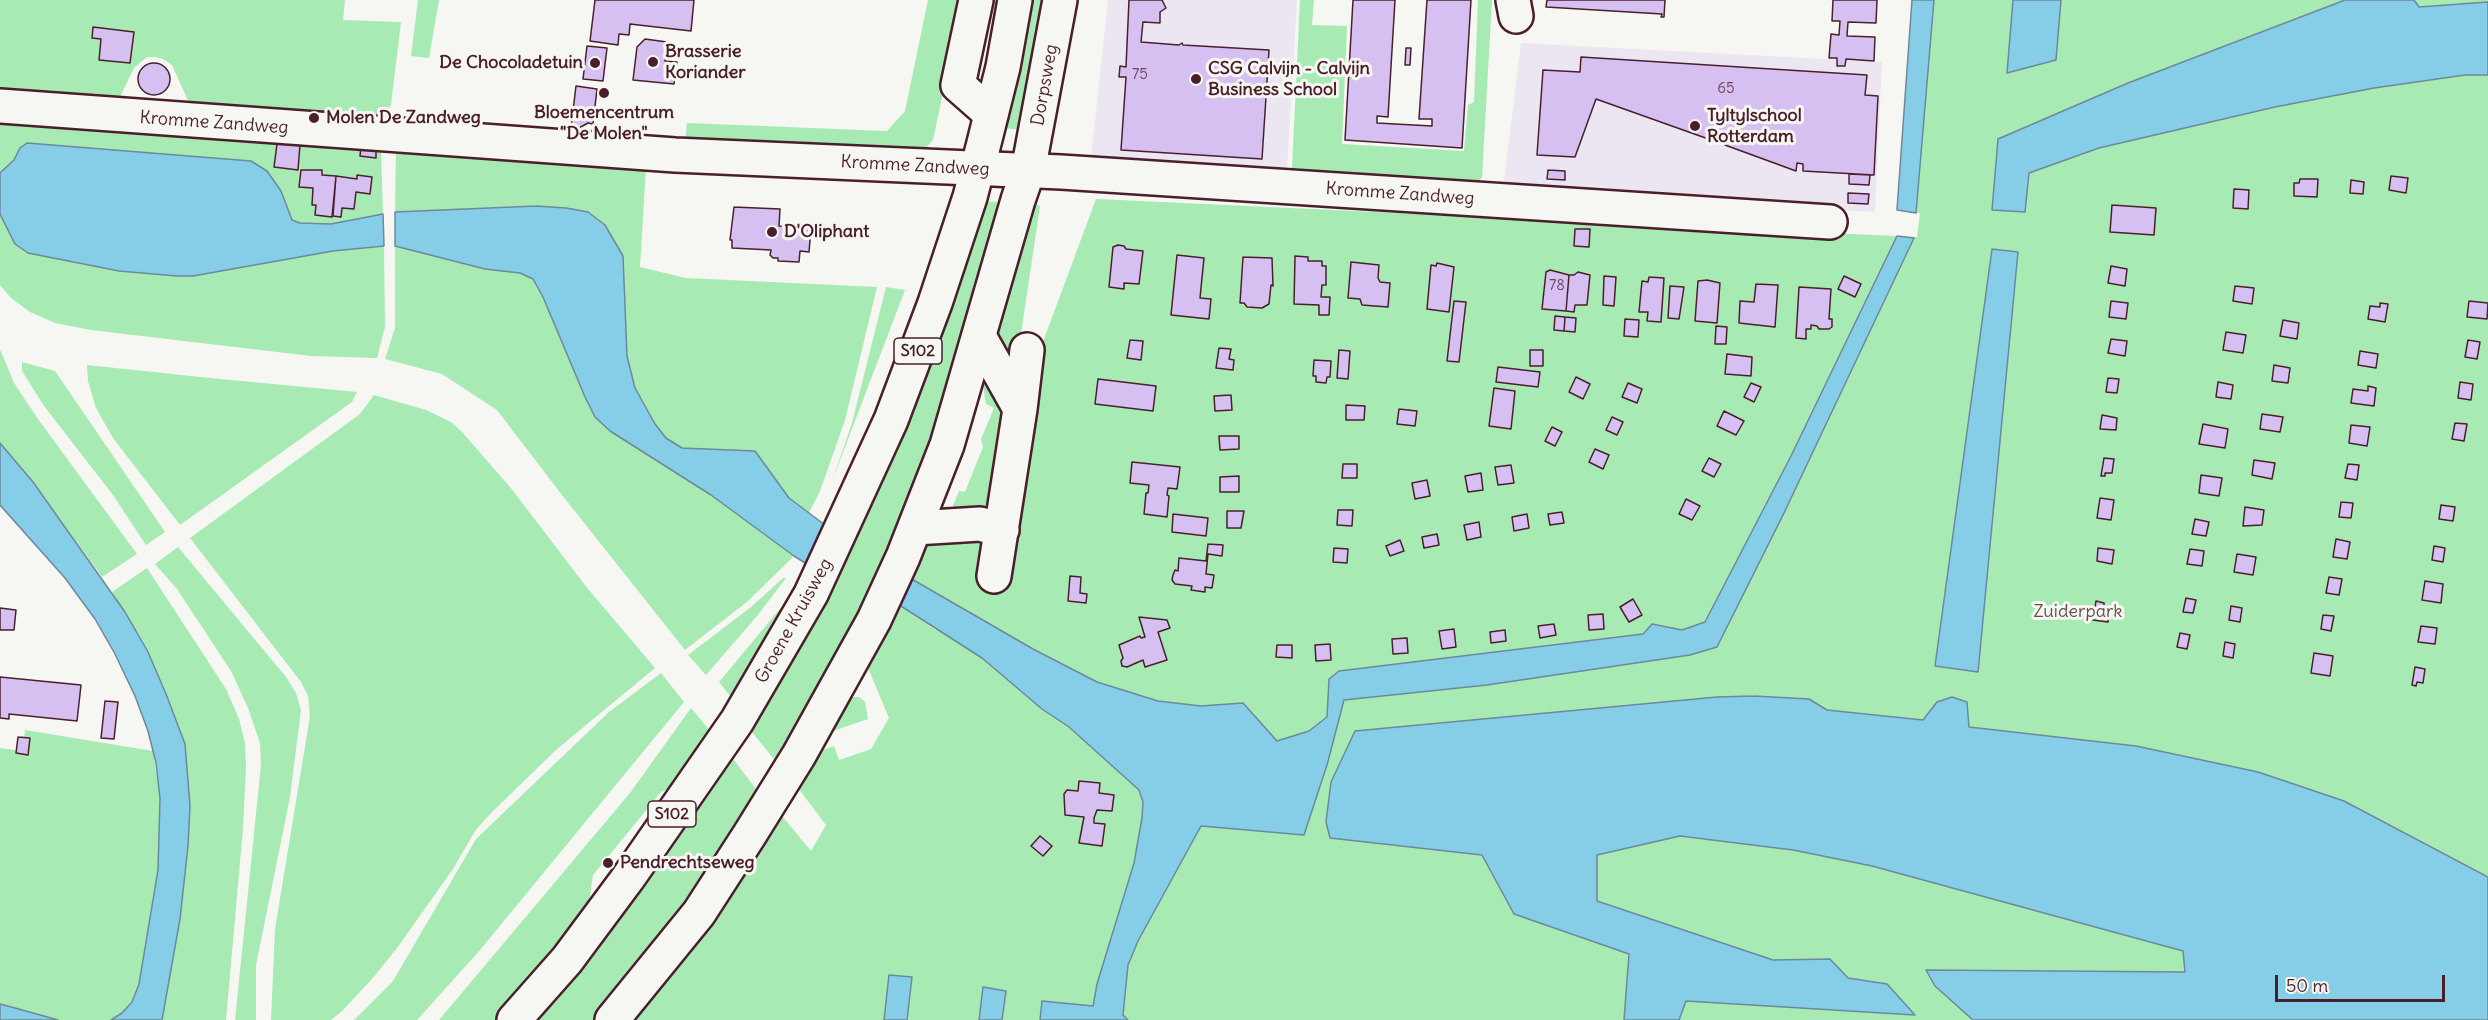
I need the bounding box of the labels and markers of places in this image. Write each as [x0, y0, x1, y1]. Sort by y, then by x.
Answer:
place label: Brasserie Koriander [665, 41, 746, 84]
place label: De Chocoladetuin [439, 52, 583, 74]
marker: Brasserie Koriander [646, 55, 660, 69]
marker: De Chocoladetuin [588, 56, 602, 70]
place label: CSG Calvijn - Calvijn Business School [1208, 58, 1370, 100]
marker: CSG Calvijn - Calvijn Business School [1189, 72, 1203, 86]
marker: Bloemencentrum "De Molen" [597, 86, 611, 100]
place label: Bloemencentrum "De Molen" [534, 102, 674, 144]
place label: Tyltylschool Rotterdam [1707, 105, 1802, 148]
place label: Molen De Zandweg [326, 107, 481, 129]
marker: Molen De Zandweg [307, 111, 321, 125]
marker: Tyltylschool Rotterdam [1688, 119, 1702, 133]
place label: D'Oliphant [784, 221, 869, 243]
marker: D'Oliphant [765, 225, 779, 239]
place label: Pendrechtseweg [620, 852, 755, 874]
marker: Pendrechtseweg [601, 856, 615, 870]

